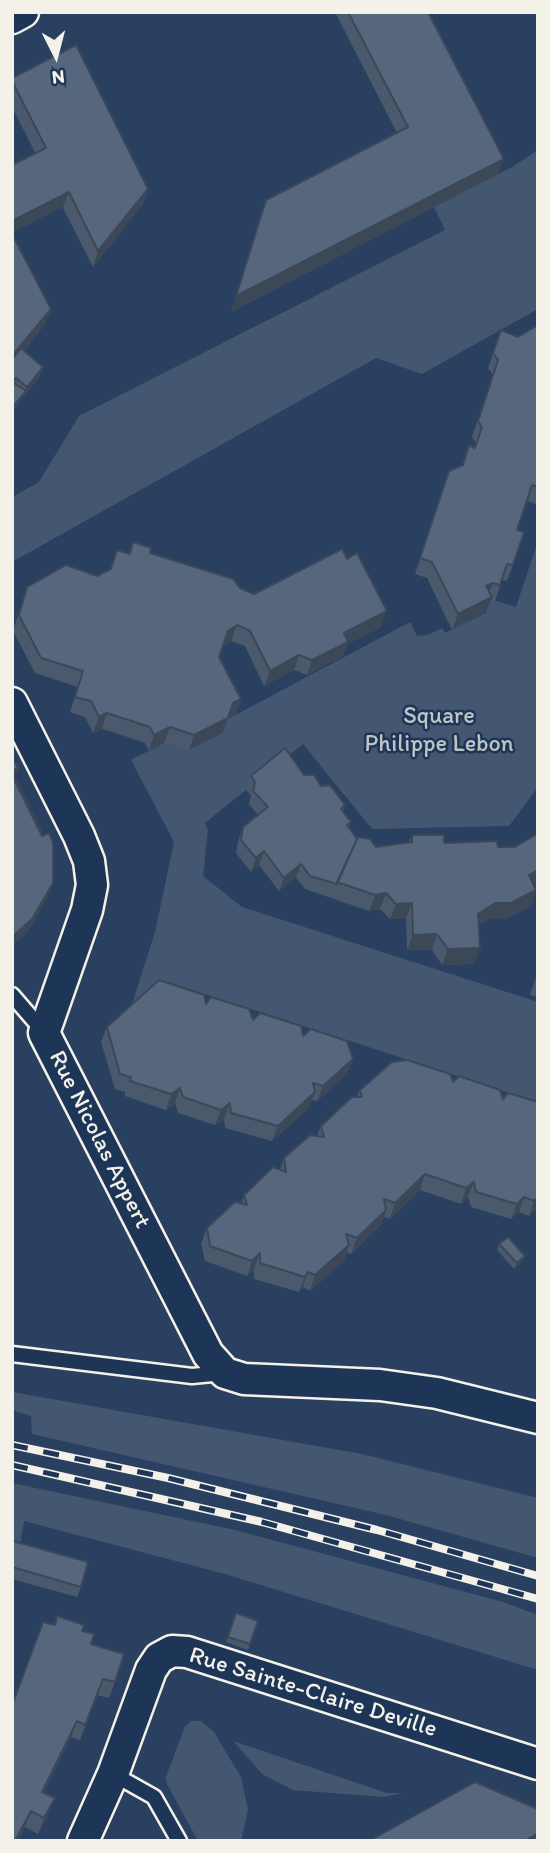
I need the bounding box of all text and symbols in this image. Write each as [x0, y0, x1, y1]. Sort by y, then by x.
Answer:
north arrow [21, 21, 91, 91]
text: N [51, 65, 66, 89]
park label: Square Philippe Lebon [364, 703, 514, 759]
street label: Rue Nicolas Appert [42, 1046, 156, 1234]
street label: Rue Sainte-Claire Deville [186, 1642, 440, 1744]

